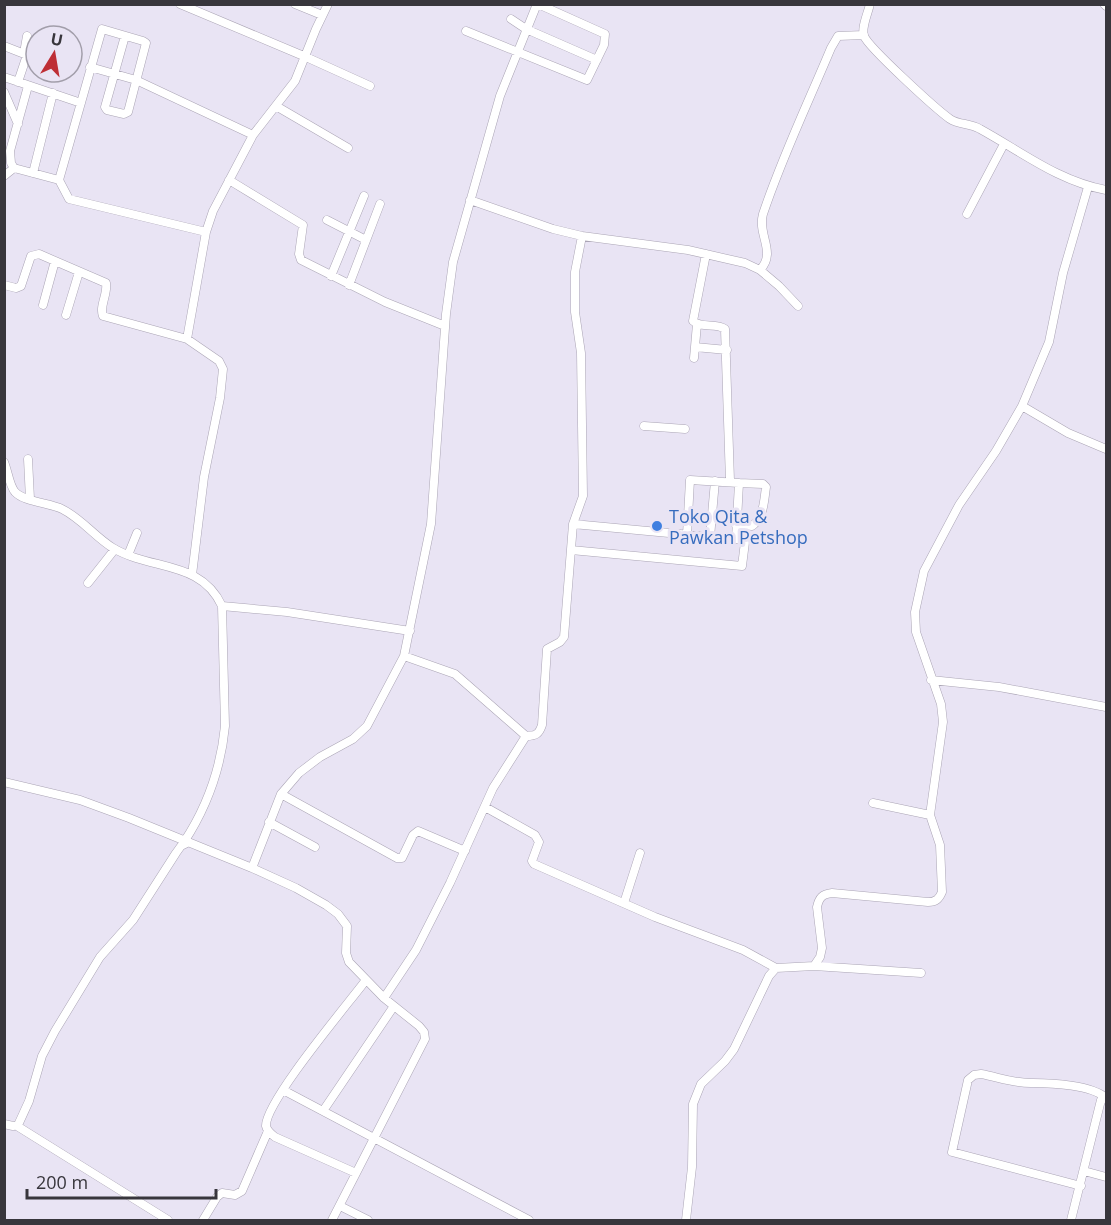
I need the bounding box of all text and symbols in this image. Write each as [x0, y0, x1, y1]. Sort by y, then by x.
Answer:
north arrow [24, 24, 84, 84]
text: U [49, 27, 65, 51]
place label: Toko Qita & Pawkan Petshop [669, 504, 808, 549]
marker: Toko Qita & Pawkan Petshop [650, 519, 664, 533]
scale bar [27, 1162, 216, 1200]
text: 200 m [36, 1170, 88, 1194]

